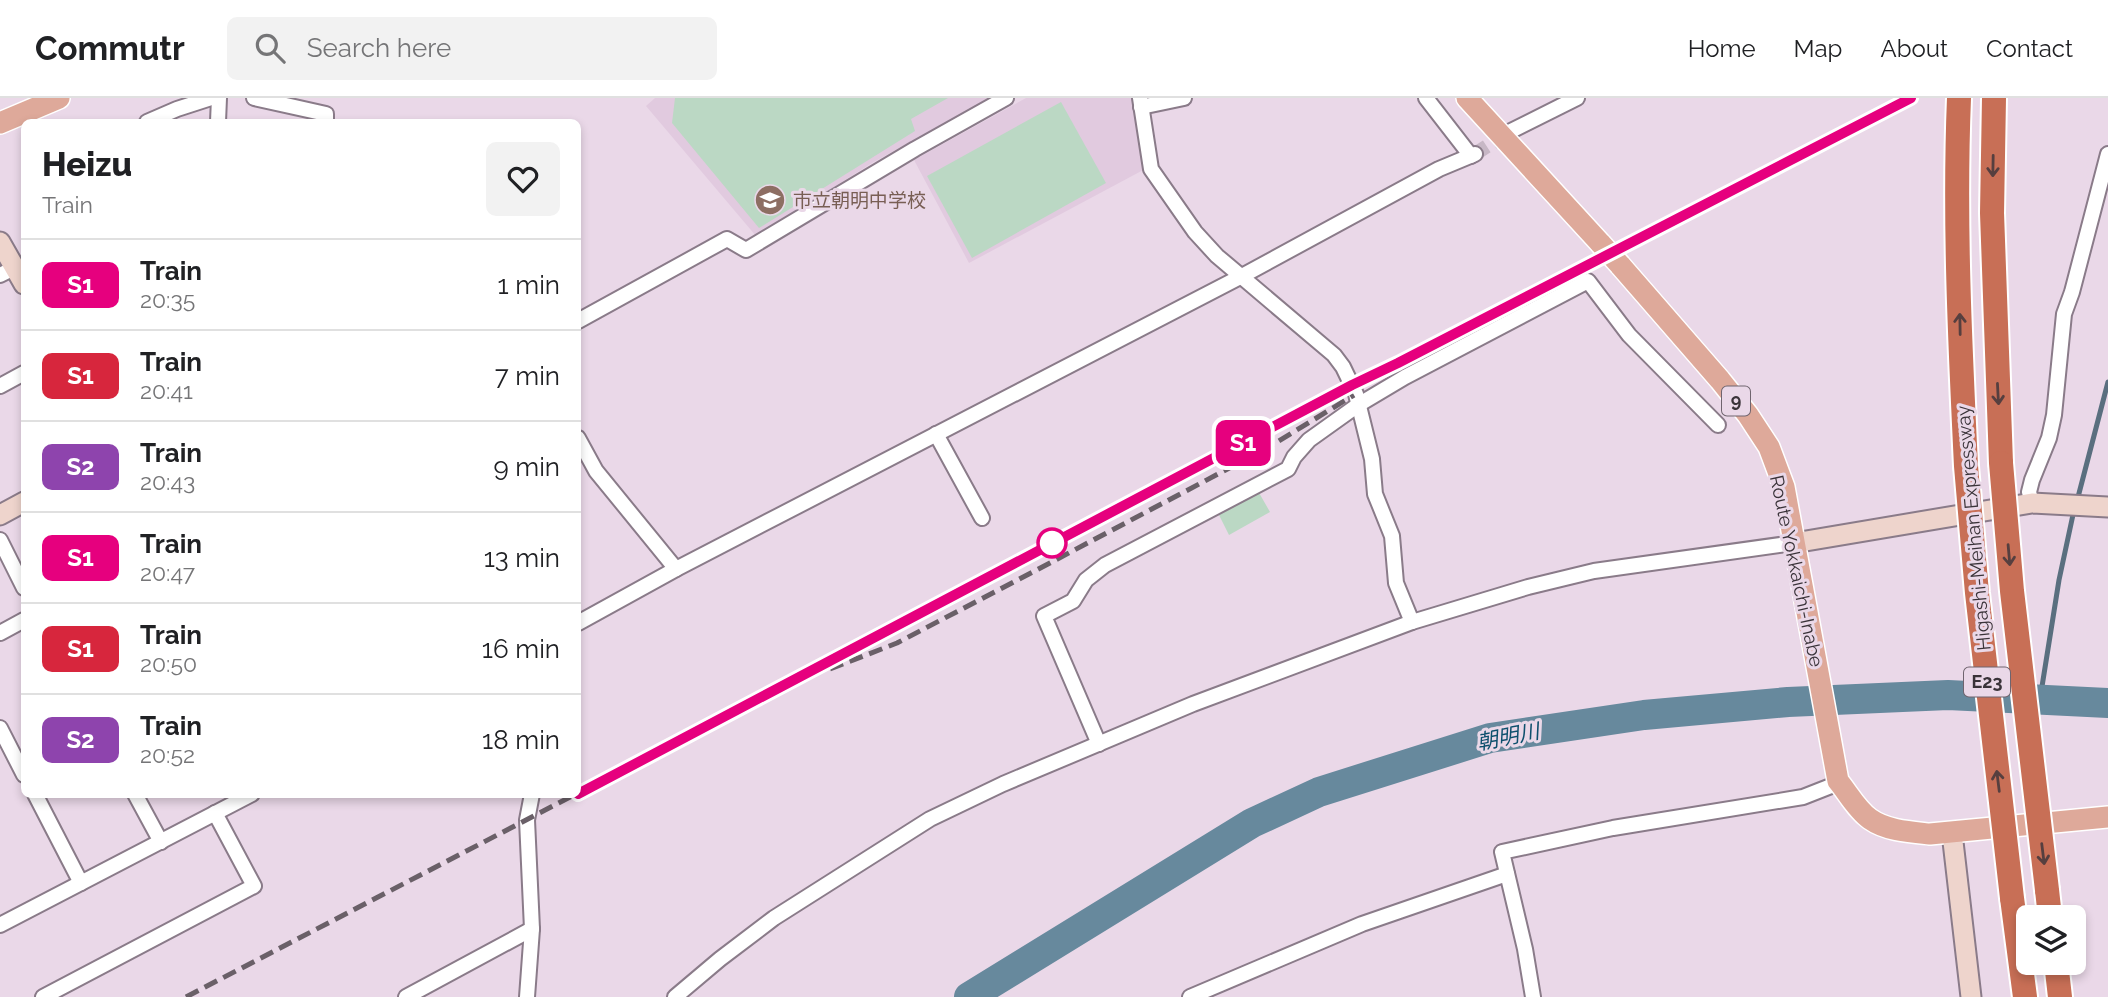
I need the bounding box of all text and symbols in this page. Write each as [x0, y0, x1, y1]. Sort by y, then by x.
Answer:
search box [227, 17, 717, 80]
text: Commutr [35, 29, 185, 68]
icon: search [251, 29, 289, 67]
text: Search here [307, 33, 451, 63]
text: Home [1688, 34, 1756, 63]
text: Map [1794, 34, 1842, 63]
text: About [1880, 34, 1948, 63]
text: Contact [1986, 34, 2073, 63]
button: heart [486, 142, 560, 216]
text: Heizu [42, 145, 132, 184]
one-way arrow [1986, 154, 2000, 177]
school or university icon: 市立朝明中学校 [753, 183, 787, 217]
place label: 市立朝明中学校 [793, 189, 926, 211]
text: Train [42, 191, 93, 218]
text: Train [140, 256, 202, 286]
text: S1 [67, 270, 94, 299]
text: 1 min [498, 270, 560, 300]
text: 20:35 [140, 286, 195, 313]
one-way arrow [1953, 313, 1967, 336]
text: Train [140, 347, 202, 377]
text: S1 [67, 361, 94, 390]
text: 7 min [495, 361, 560, 391]
text: 20:41 [140, 377, 193, 404]
one-way arrow [1991, 382, 2004, 405]
road number: 9 [1722, 386, 1750, 416]
street label: Higashi-Meihan Expressway [1951, 405, 1995, 651]
line badge: S1 [1212, 420, 1274, 466]
text: S1 [1230, 428, 1256, 457]
text: Train [140, 438, 202, 468]
text: S2 [66, 452, 95, 481]
text: 9 min [493, 452, 560, 482]
text: 20:43 [140, 468, 195, 495]
street label: Route Yokkaichi-Inabe [1766, 473, 1828, 669]
unlabelled marker [1037, 528, 1067, 558]
text: Train [140, 529, 202, 559]
text: S1 [67, 543, 94, 572]
text: 13 min [484, 543, 560, 573]
one-way arrow [2003, 543, 2016, 566]
text: 20:47 [140, 559, 195, 586]
text: Train [140, 620, 202, 650]
text: S1 [67, 634, 94, 663]
text: 16 min [482, 634, 560, 664]
text: 20:50 [140, 650, 197, 677]
road number: E23 [1964, 668, 2010, 696]
text: Train [140, 711, 202, 741]
water label: 朝明川 [1475, 718, 1543, 755]
text: S2 [66, 725, 95, 754]
text: 18 min [482, 725, 560, 755]
text: 20:52 [140, 741, 195, 768]
one-way arrow [1992, 770, 2005, 793]
one-way arrow [2036, 842, 2049, 865]
map controls [2016, 905, 2086, 975]
button: layers [2016, 905, 2086, 975]

